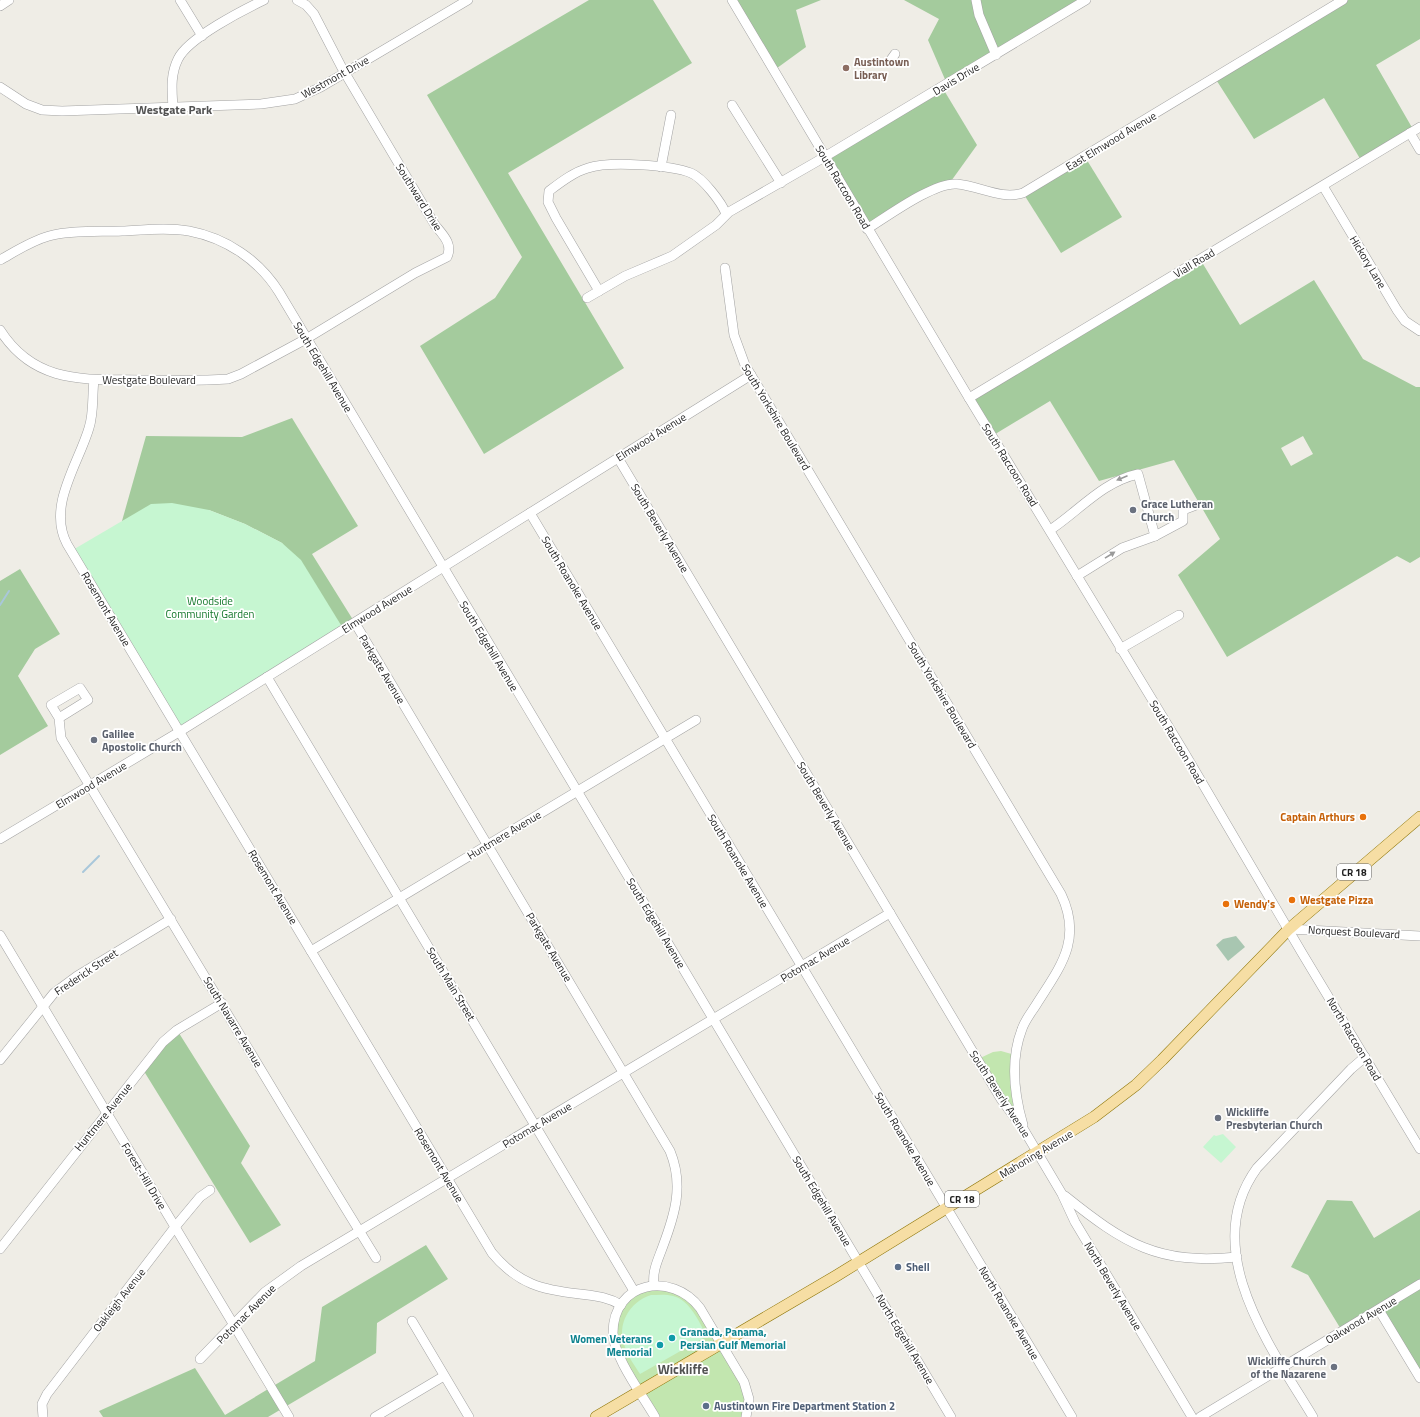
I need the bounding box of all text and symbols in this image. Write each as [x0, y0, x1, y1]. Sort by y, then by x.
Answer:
street label: Westmont Drive [298, 52, 372, 102]
place label: Austintown Library [854, 54, 909, 83]
street label: Davis Drive [930, 59, 983, 99]
marker: Austintown Library [841, 63, 851, 73]
district label: Westgate Park [136, 100, 213, 119]
street label: East Elmwood Avenue [1063, 107, 1160, 174]
street label: South Raccoon Road [812, 142, 874, 232]
street label: Southward Drive [392, 160, 446, 234]
street label: Hickory Lane [1346, 232, 1390, 292]
street label: Viall Road [1170, 244, 1218, 282]
street label: South Edgehill Avenue [290, 319, 357, 416]
street label: South Yorkshire Boulevard [738, 361, 814, 473]
street label: Westgate Boulevard [102, 372, 196, 388]
street label: Elmwood Avenue [613, 409, 690, 465]
street label: South Raccoon Road [978, 420, 1042, 510]
one-way arrow [1115, 476, 1127, 482]
street label: South Beverly Avenue [627, 480, 693, 576]
place label: Grace Lutheran Church [1141, 496, 1213, 525]
marker: Grace Lutheran Church [1128, 505, 1138, 515]
street label: South Roanoke Avenue [538, 533, 607, 633]
one-way arrow [1104, 552, 1116, 559]
street label: Rosemont Avenue [77, 569, 135, 650]
street label: Elmwood Avenue [339, 581, 416, 637]
park label: Woodside Community Garden [165, 593, 255, 622]
street label: South Edgehill Avenue [456, 598, 523, 695]
street label: Parkgate Avenue [355, 631, 409, 707]
street label: South Yorkshire Boulevard [904, 639, 980, 751]
street label: South Raccoon Road [1146, 697, 1208, 787]
place label: Galilee Apostolic Church [102, 726, 182, 755]
marker: Galilee Apostolic Church [89, 735, 99, 745]
street label: Elmwood Avenue [52, 757, 130, 813]
street label: South Beverly Avenue [793, 758, 859, 854]
street label: Huntmere Avenue [464, 806, 544, 863]
place label: Captain Arthurs [1280, 809, 1355, 825]
street label: South Roanoke Avenue [704, 811, 773, 911]
marker: Captain Arthurs [1358, 812, 1368, 822]
street label: Rosemont Avenue [244, 847, 302, 928]
road number: CR 18 [1337, 864, 1371, 880]
street label: South Edgehill Avenue [623, 875, 690, 972]
place label: Westgate Pizza [1300, 892, 1374, 908]
marker: Westgate Pizza [1287, 895, 1297, 905]
place label: Wendy's [1234, 896, 1275, 912]
marker: Wendy's [1221, 899, 1231, 909]
street label: Parkgate Avenue [522, 909, 576, 985]
street label: Norquest Boulevard [1308, 922, 1401, 942]
street label: Potomac Avenue [777, 932, 853, 986]
street label: South Main Street [423, 944, 479, 1024]
street label: Frederick Street [51, 945, 121, 999]
street label: South Navarre Avenue [200, 974, 267, 1071]
street label: North Raccoon Road [1323, 994, 1385, 1084]
street label: South Beverly Avenue [966, 1047, 1035, 1141]
street label: Huntmere Avenue [70, 1079, 136, 1155]
street label: South Roanoke Avenue [871, 1089, 940, 1189]
street label: Potomac Avenue [499, 1098, 575, 1152]
place label: Wickliffe Presbyterian Church [1226, 1104, 1323, 1133]
marker: Wickliffe Presbyterian Church [1213, 1113, 1223, 1123]
street label: Rosemont Avenue [410, 1125, 468, 1206]
street label: Mahoning Avenue [996, 1125, 1076, 1182]
street label: Forest-Hill Drive [118, 1139, 171, 1213]
street label: South Edgehill Avenue [789, 1153, 856, 1250]
road number: CR 18 [945, 1191, 979, 1207]
street label: North Beverly Avenue [1080, 1239, 1146, 1334]
place label: Shell [906, 1259, 930, 1275]
marker: Shell [893, 1262, 903, 1272]
street label: North Roanoke Avenue [975, 1263, 1043, 1363]
street label: Oakleigh Avenue [89, 1264, 149, 1335]
street label: Potomac Avenue [213, 1280, 280, 1347]
street label: North Edgehill Avenue [872, 1291, 938, 1387]
street label: Oakwood Avenue [1322, 1292, 1400, 1348]
place label: Granada, Panama, Persian Gulf Memorial [680, 1324, 786, 1353]
place label: Women Veterans Memorial [570, 1331, 652, 1360]
marker: Granada, Panama, Persian Gulf Memorial [667, 1333, 677, 1343]
marker: Women Veterans Memorial [655, 1340, 665, 1350]
place label: Wickliffe Church of the Nazarene [1247, 1353, 1326, 1382]
district label: Wickliffe [658, 1359, 709, 1379]
marker: Wickliffe Church of the Nazarene [1329, 1362, 1339, 1372]
place label: Austintown Fire Department Station 2 [714, 1398, 895, 1414]
marker: Austintown Fire Department Station 2 [701, 1401, 711, 1411]

